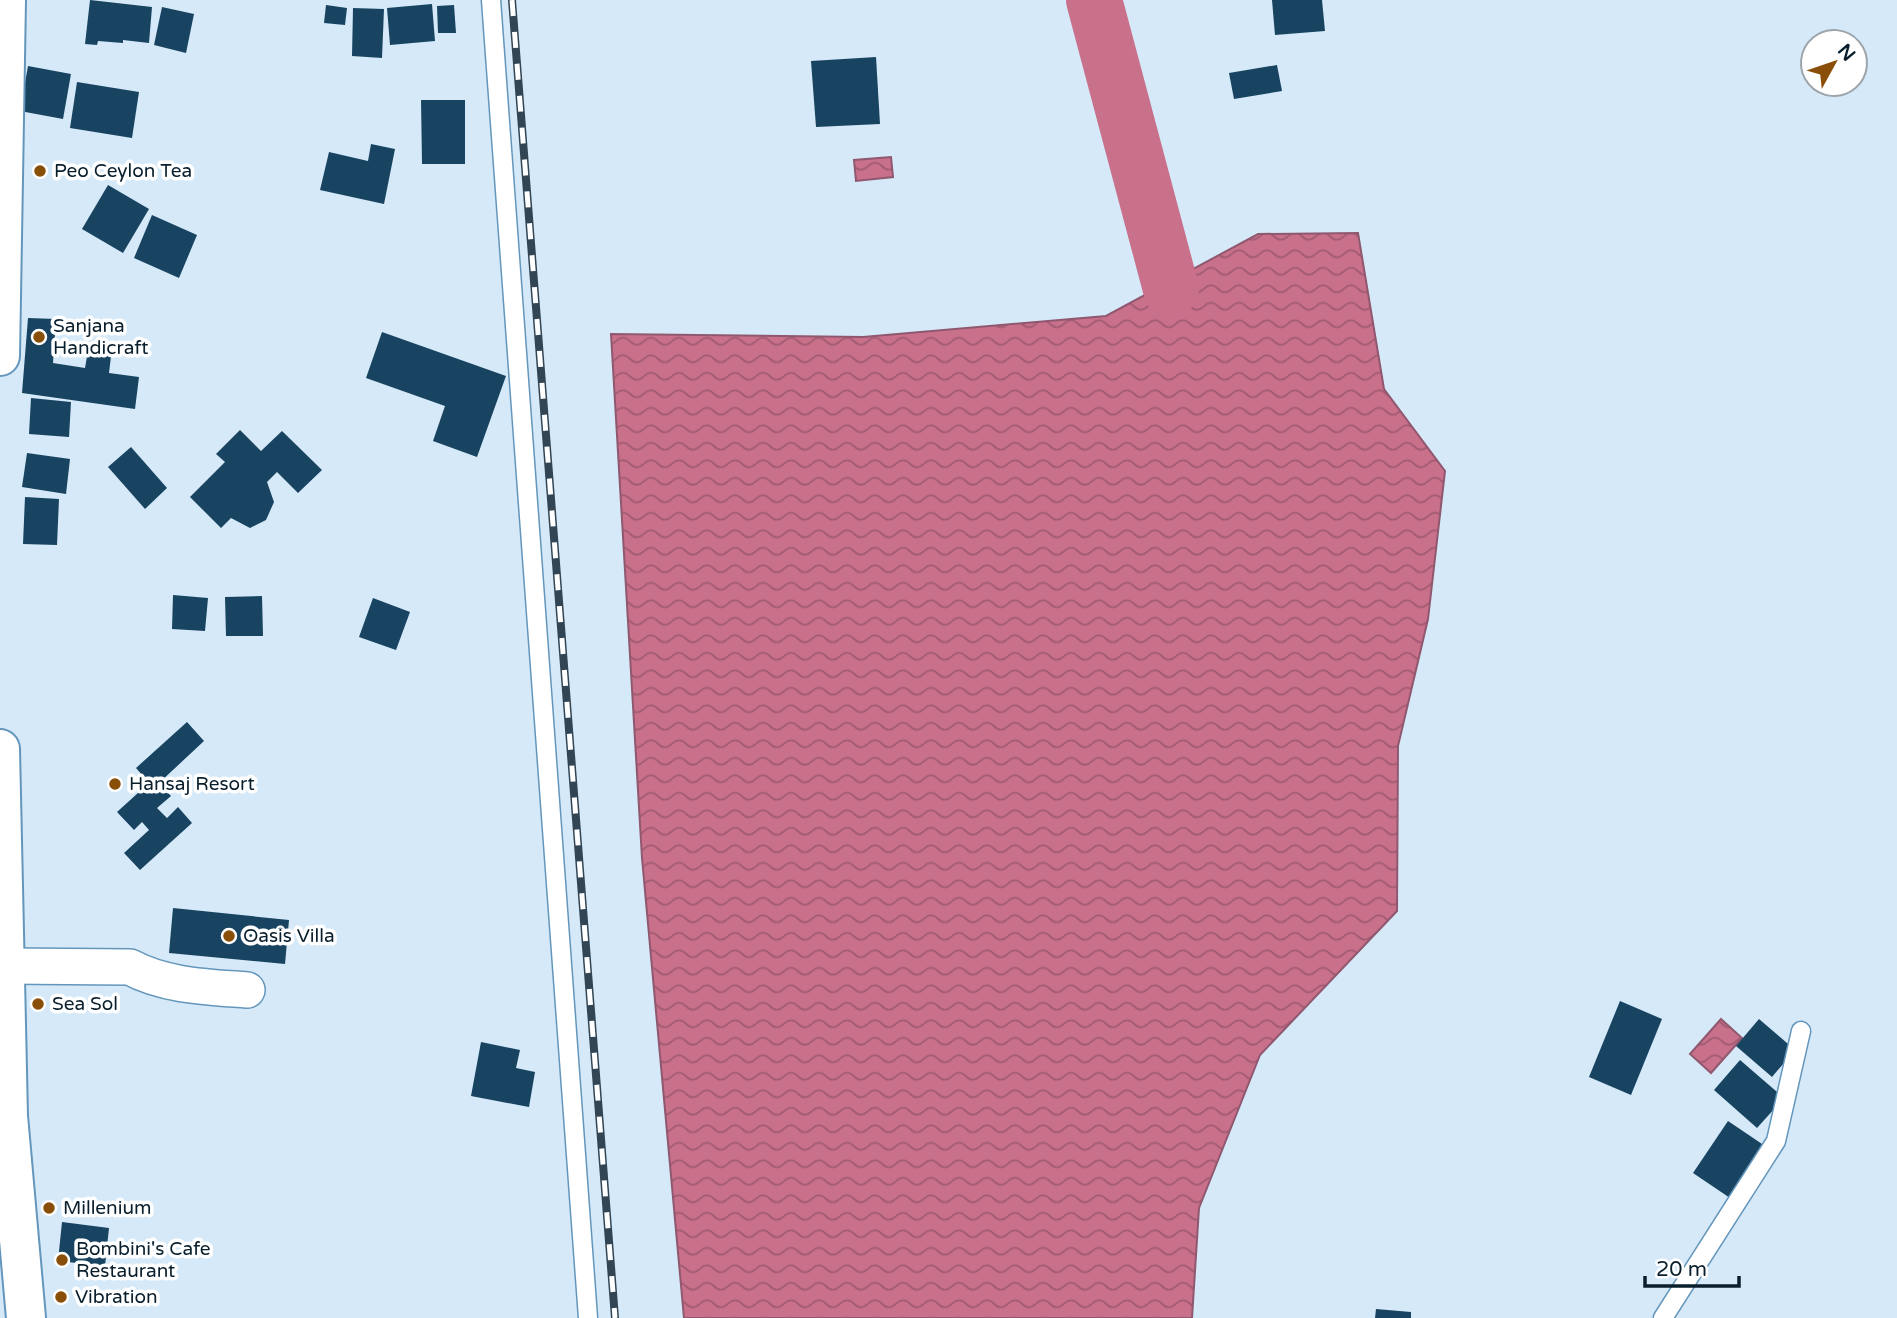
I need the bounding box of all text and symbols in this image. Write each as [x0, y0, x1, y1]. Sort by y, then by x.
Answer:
north arrow [1799, 28, 1869, 98]
text: N [1833, 40, 1860, 66]
place label: Peo Ceylon Tea [54, 160, 192, 182]
marker: Peo Ceylon Tea [32, 163, 48, 179]
place label: Sanjana Handicraft [53, 315, 148, 359]
marker: Sanjana Handicraft [31, 329, 47, 345]
place label: Hansaj Resort [129, 773, 255, 795]
marker: Hansaj Resort [107, 776, 123, 792]
place label: Oasis Villa [243, 925, 335, 947]
marker: Oasis Villa [221, 928, 237, 944]
place label: Sea Sol [52, 993, 118, 1015]
marker: Sea Sol [30, 996, 46, 1012]
place label: Millenium [63, 1197, 151, 1219]
marker: Millenium [41, 1200, 57, 1216]
place label: Bombini's Cafe Restaurant [76, 1238, 210, 1282]
scale bar [1645, 1244, 1740, 1288]
marker: Bombini's Cafe Restaurant [54, 1252, 70, 1268]
text: 20 m [1656, 1257, 1707, 1282]
place label: Vibration [75, 1286, 158, 1308]
marker: Vibration [53, 1289, 69, 1305]

